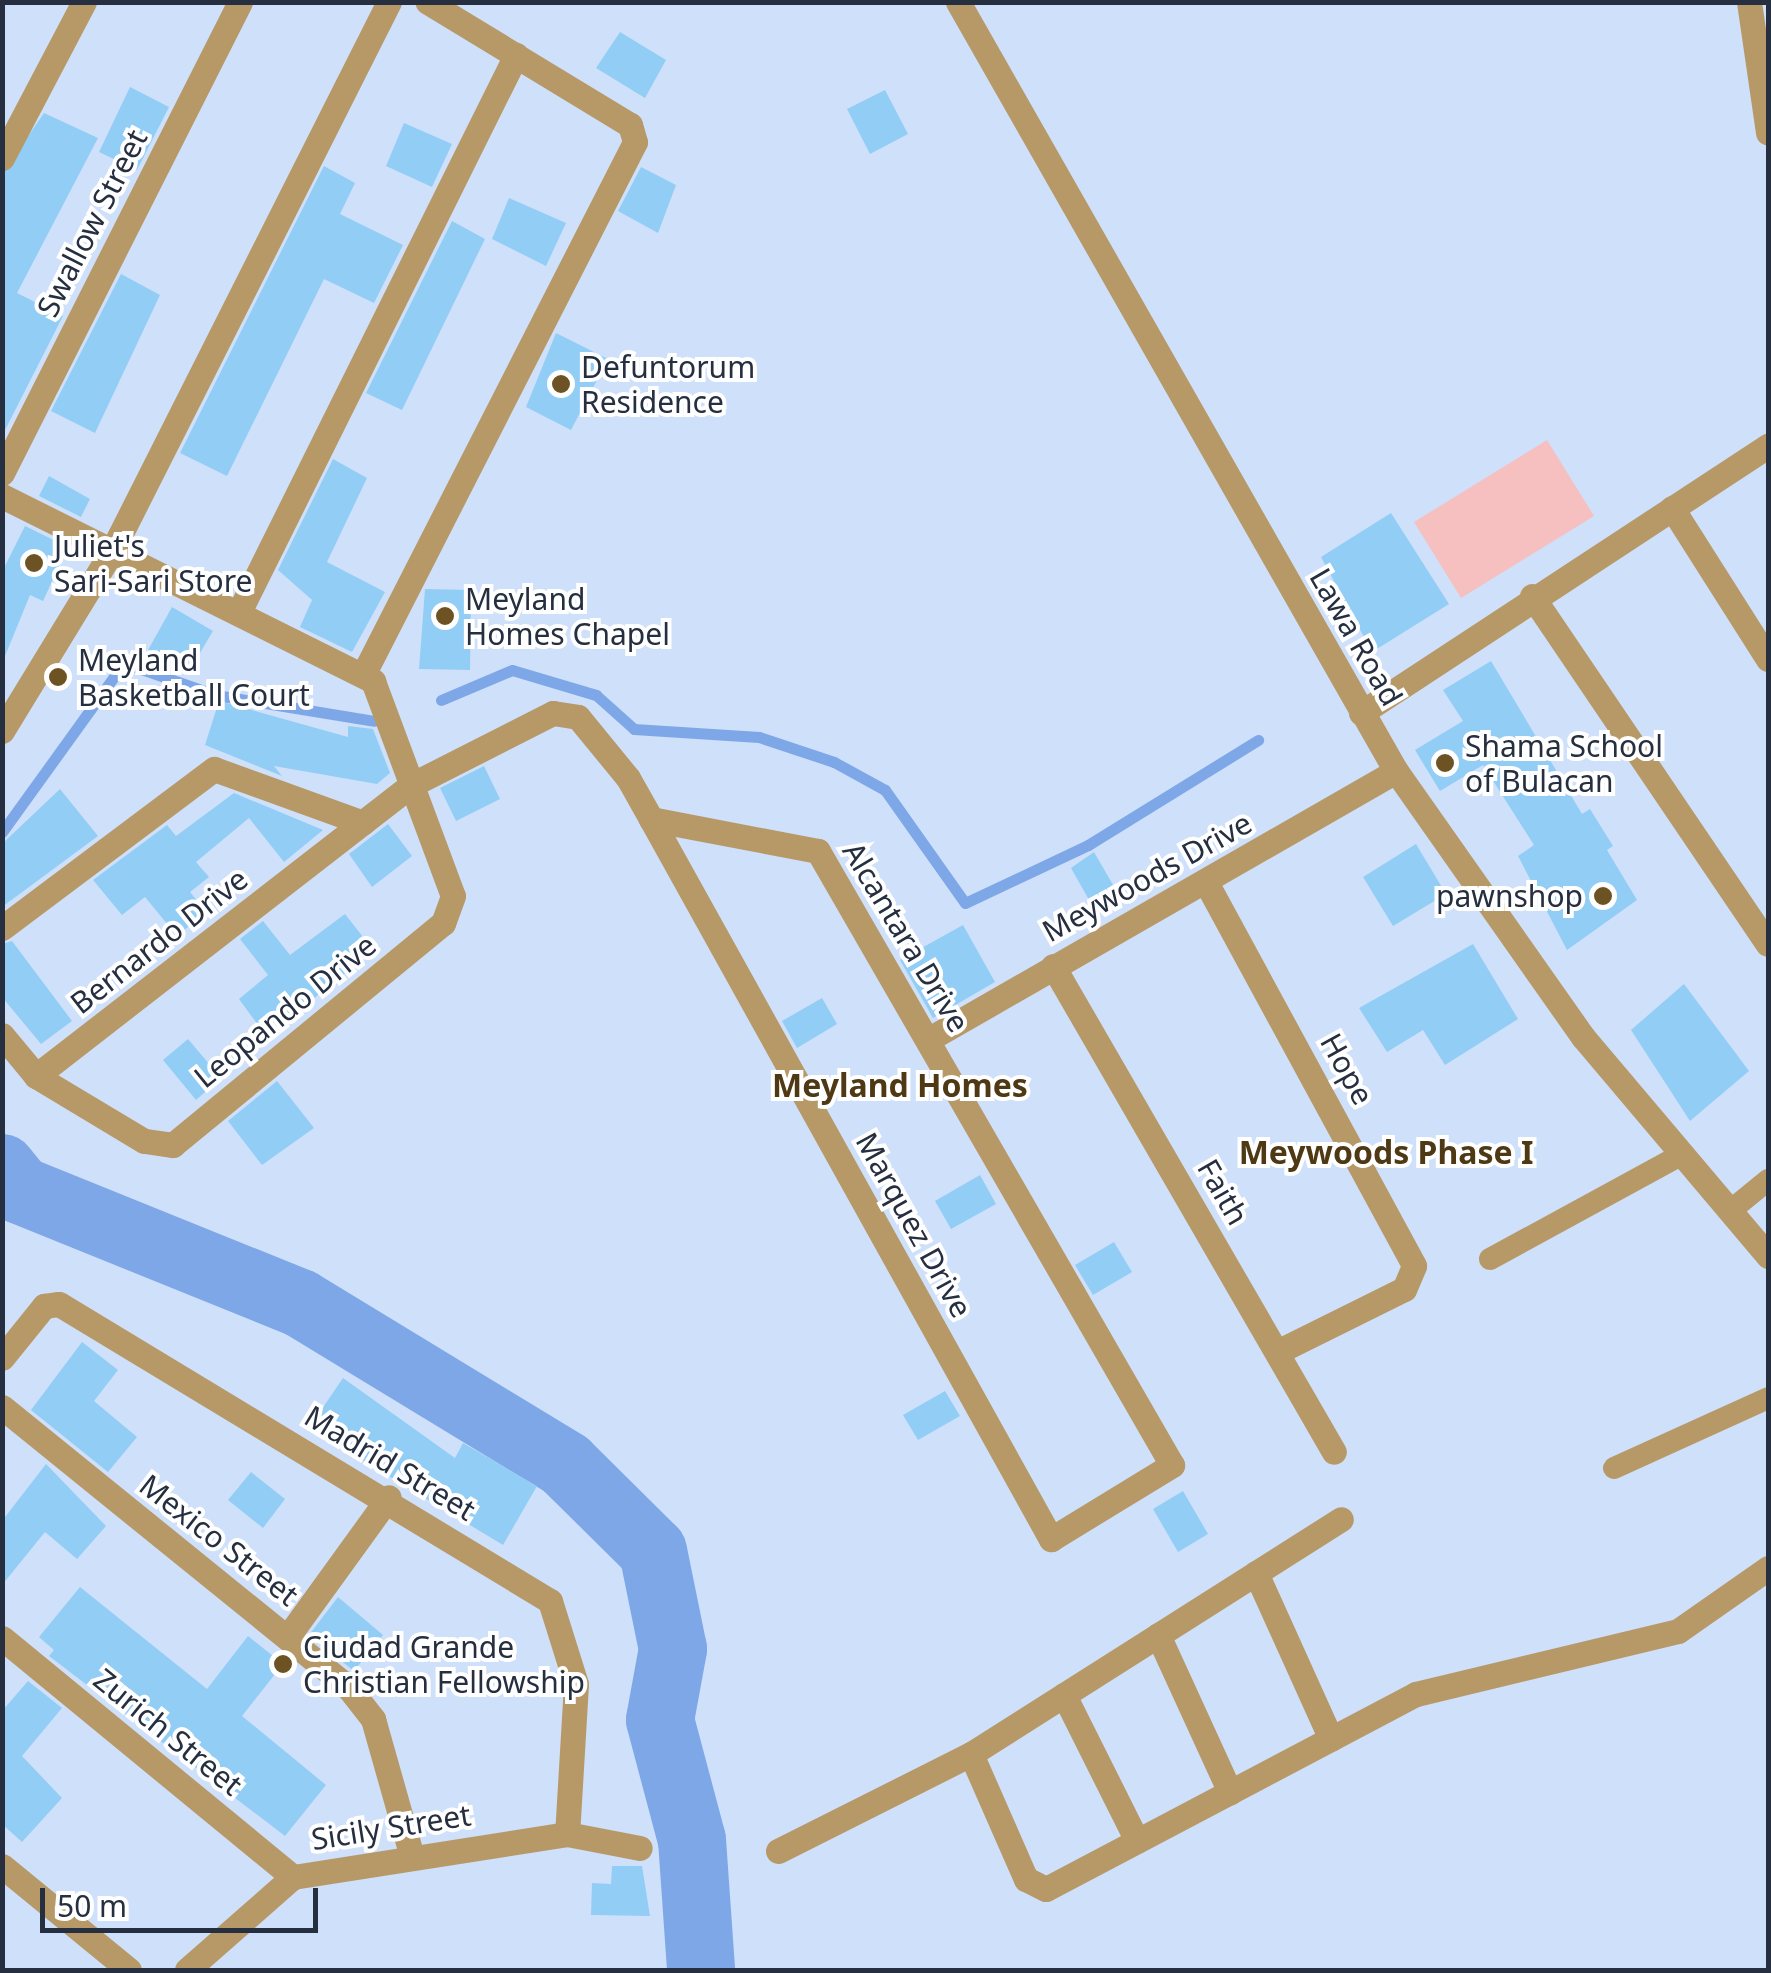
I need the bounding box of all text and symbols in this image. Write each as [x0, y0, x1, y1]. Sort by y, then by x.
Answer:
street label: Swallow Street [29, 123, 155, 323]
place label: Defuntorum Residence [581, 349, 755, 420]
marker: Defuntorum Residence [550, 373, 572, 395]
place label: Juliet's Sari-Sari Store [54, 528, 252, 598]
marker: Juliet's Sari-Sari Store [23, 552, 45, 574]
street label: Lawa Road [1302, 562, 1410, 712]
place label: Meyland Homes Chapel [465, 581, 670, 652]
marker: Meyland Homes Chapel [434, 605, 456, 627]
place label: Meyland Basketball Court [78, 642, 310, 712]
marker: Meyland Basketball Court [47, 666, 69, 688]
place label: Shama School of Bulacan [1465, 728, 1663, 798]
marker: Shama School of Bulacan [1434, 752, 1456, 774]
street label: Meywoods Drive [1036, 805, 1258, 949]
street label: Alcantara Drive [835, 836, 977, 1038]
street label: Bernardo Drive [63, 861, 255, 1021]
place label: pawnshop [1436, 878, 1583, 914]
marker: pawnshop [1592, 885, 1614, 907]
street label: Leopando Drive [187, 927, 383, 1095]
street label: Hope [1313, 1027, 1381, 1111]
district label: Meyland Homes [772, 1066, 1028, 1104]
street label: Marquez Drive [848, 1126, 980, 1324]
district label: Meywoods Phase I [1239, 1133, 1533, 1171]
street label: Faith [1190, 1153, 1256, 1231]
street label: Madrid Street [298, 1398, 482, 1528]
street label: Mexico Street [133, 1467, 305, 1613]
place label: Ciudad Grande Christian Fellowship [303, 1629, 585, 1700]
marker: Ciudad Grande Christian Fellowship [272, 1653, 294, 1675]
street label: Zurich Street [87, 1661, 249, 1803]
street label: Sicily Street [309, 1797, 473, 1857]
scale bar [45, 1868, 322, 1930]
text: 50 m [57, 1885, 127, 1926]

